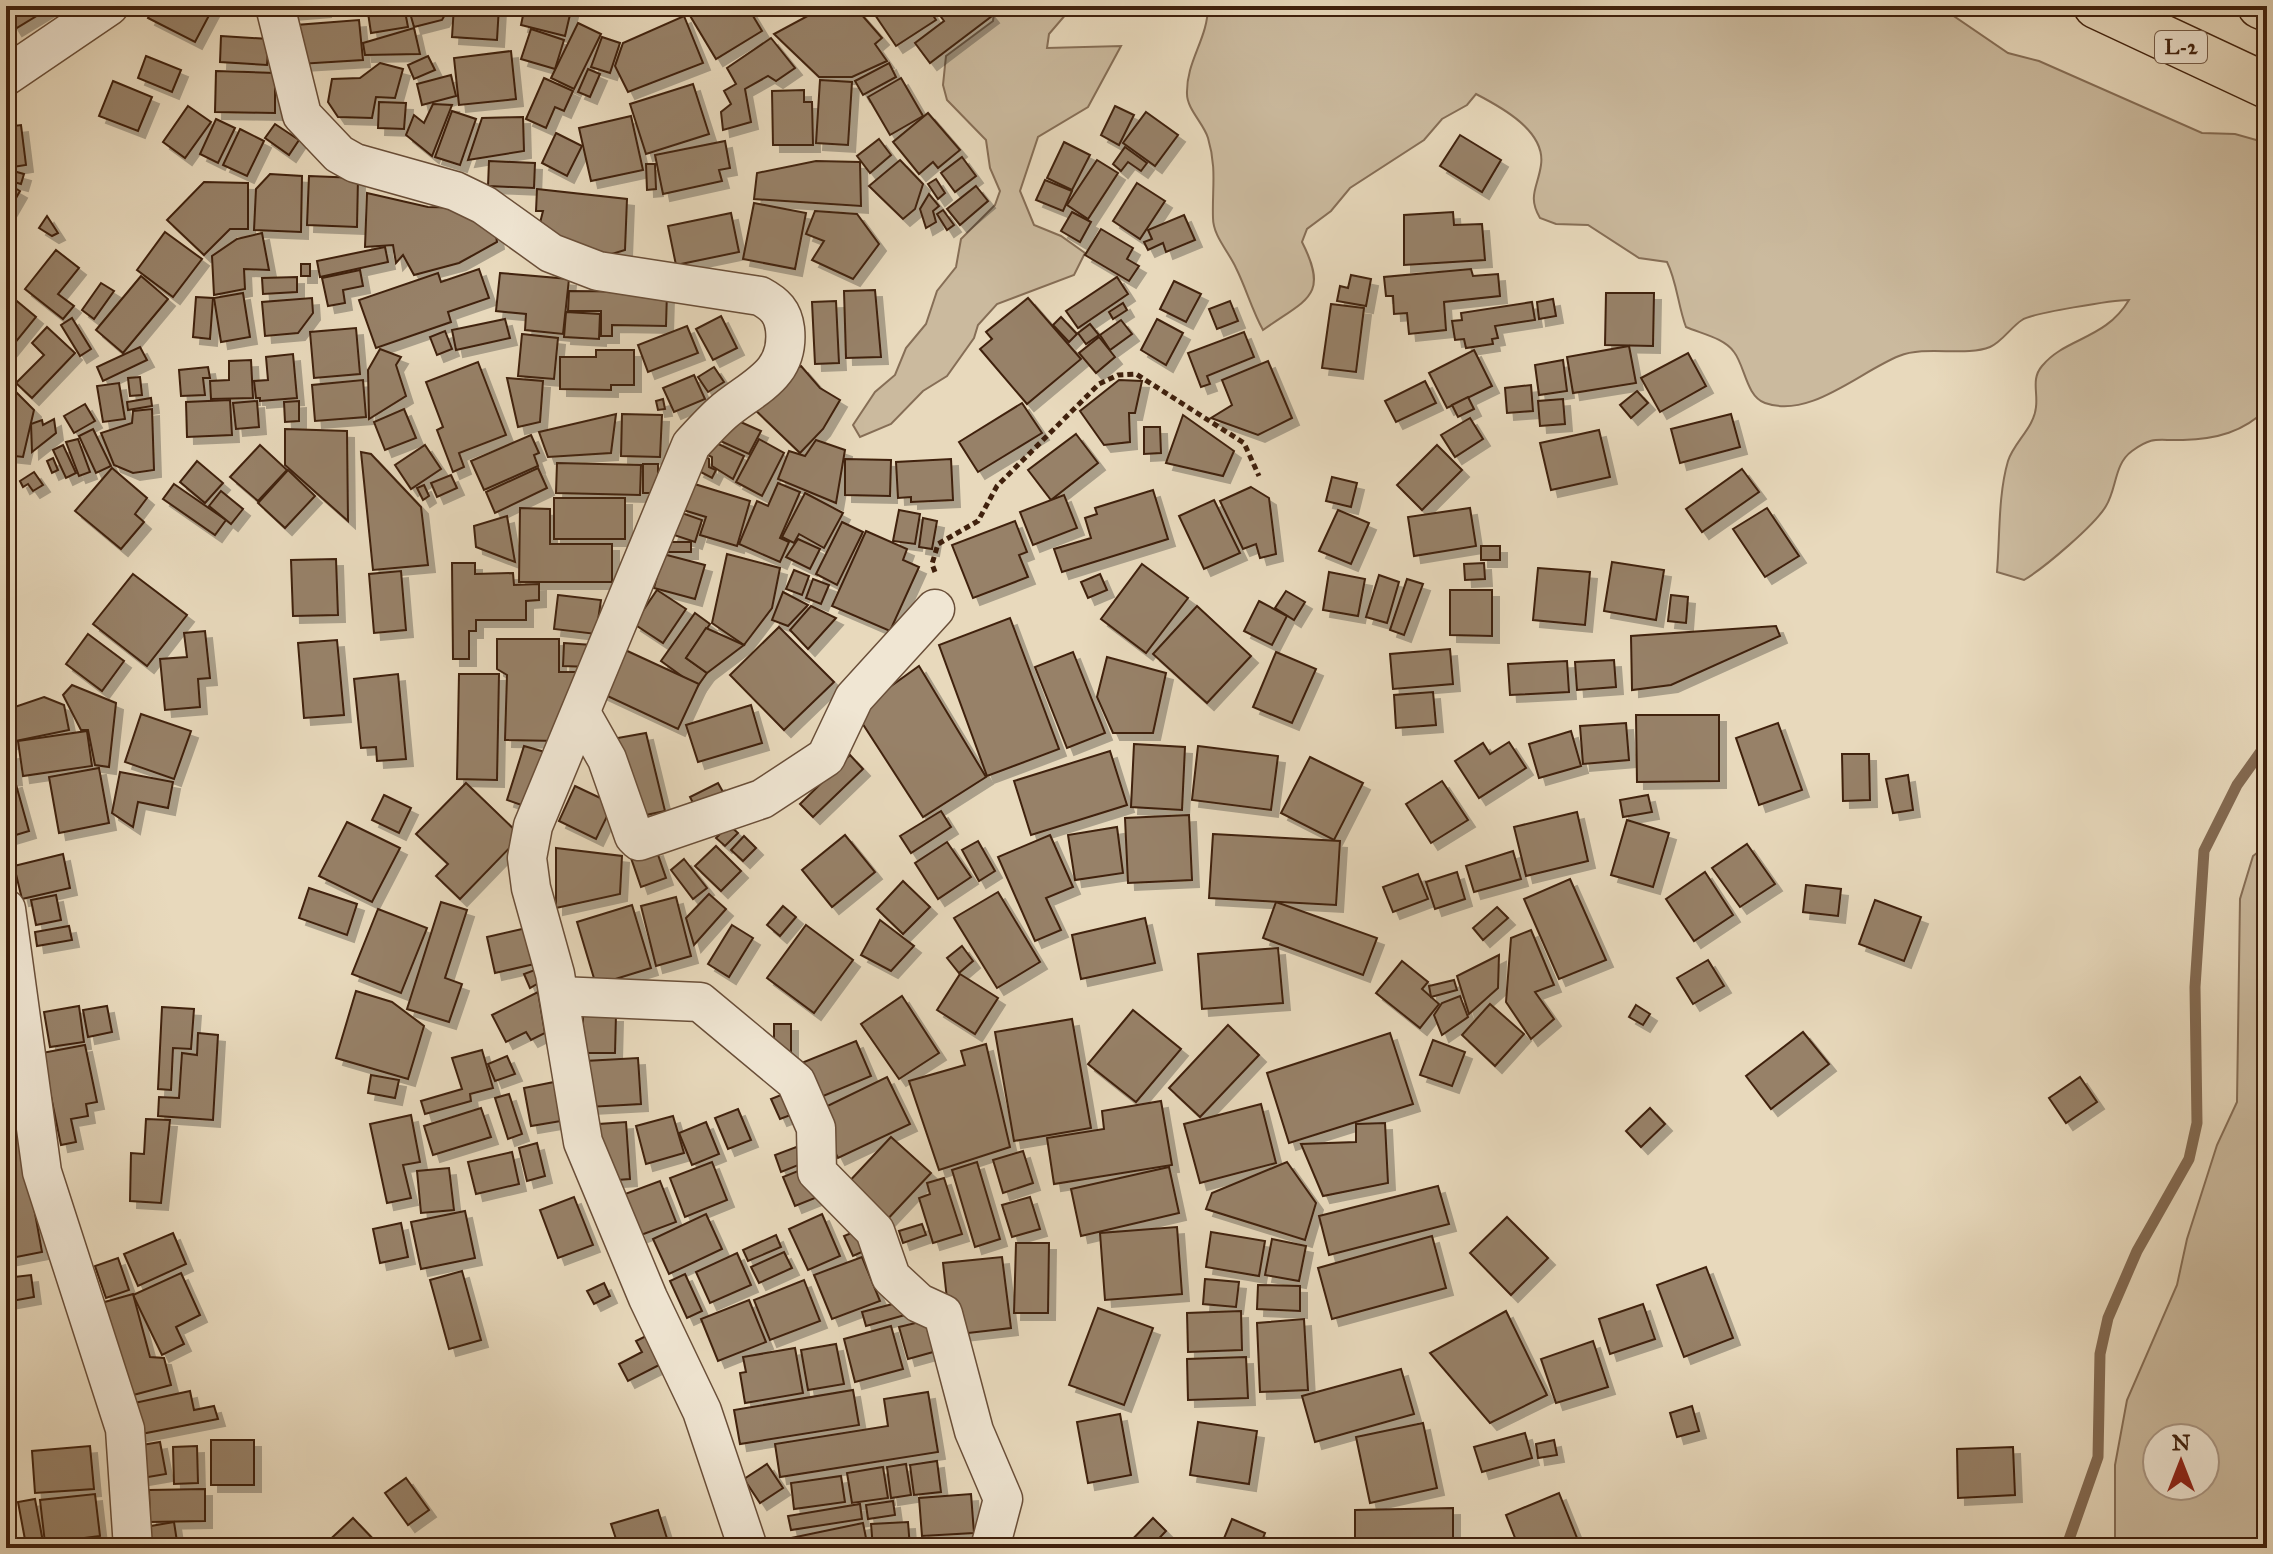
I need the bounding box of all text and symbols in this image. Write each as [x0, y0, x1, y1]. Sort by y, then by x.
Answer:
road number: L-2 [2155, 31, 2207, 63]
north arrow [2141, 1422, 2221, 1502]
text: N [2172, 1429, 2191, 1456]

